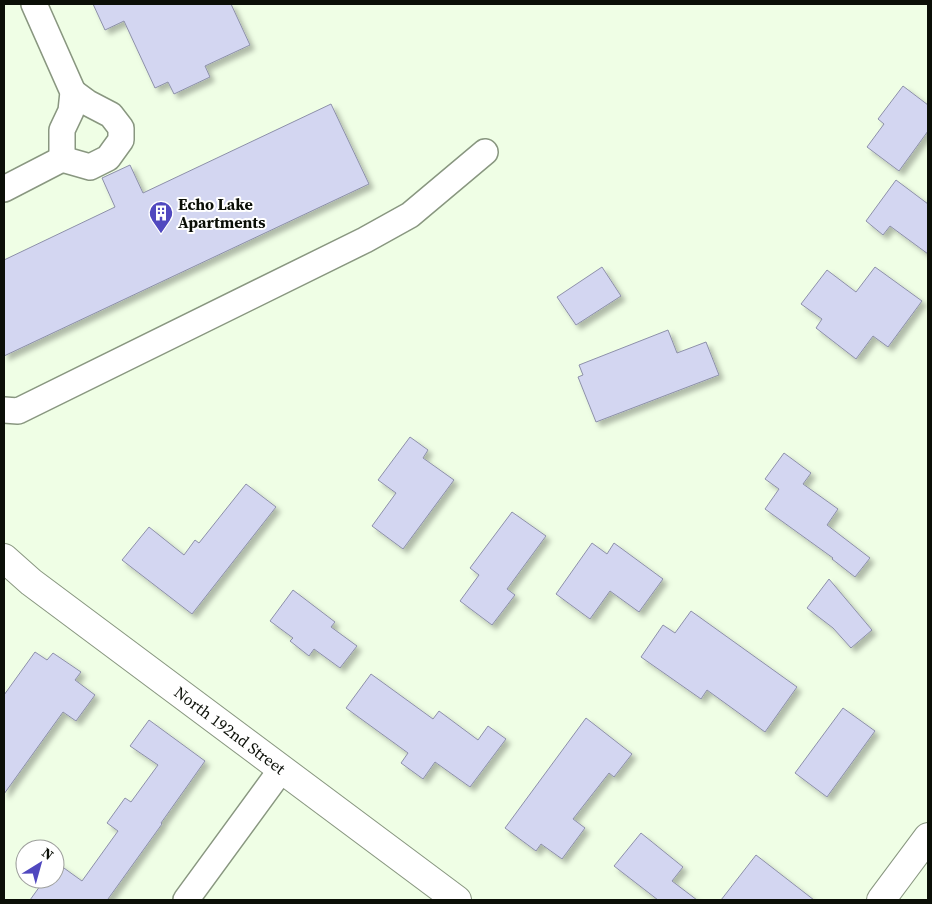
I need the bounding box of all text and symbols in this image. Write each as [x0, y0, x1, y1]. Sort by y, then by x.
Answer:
place label: Echo Lake Apartments [178, 193, 265, 233]
building icon: Echo Lake Apartments [148, 200, 174, 234]
street label: North 192nd Street [170, 681, 291, 780]
north arrow [15, 839, 65, 889]
text: N [38, 843, 58, 865]

